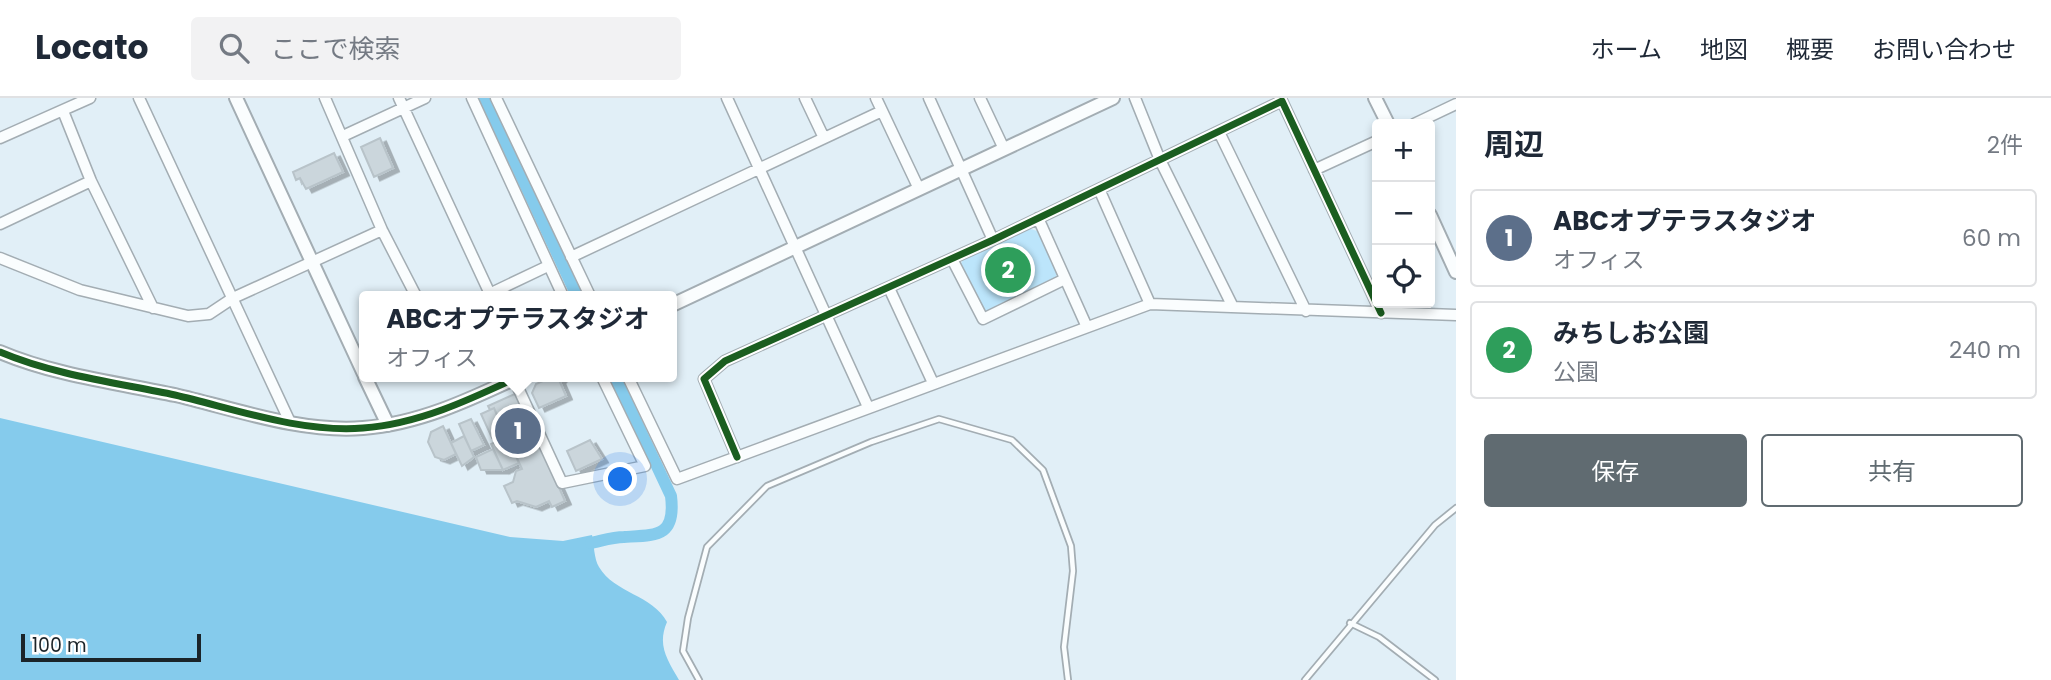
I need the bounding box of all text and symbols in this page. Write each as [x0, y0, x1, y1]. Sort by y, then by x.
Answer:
search box [191, 17, 681, 80]
text: Locato [35, 24, 149, 71]
icon: search [215, 29, 253, 67]
text: ここで検索 [271, 31, 401, 67]
text: ホーム [1591, 33, 1662, 66]
text: 地図 [1700, 33, 1748, 66]
text: 概要 [1786, 33, 1834, 66]
text: お問い合わせ [1872, 33, 2016, 66]
map controls [1372, 119, 1435, 308]
button: + [1372, 119, 1435, 182]
text: 周辺 [1484, 123, 1544, 166]
text: 2件 [1987, 129, 2023, 161]
button: − [1372, 182, 1435, 245]
text: ABCオプテラスタジオ [1553, 203, 1817, 239]
text: 1 [1505, 222, 1513, 254]
text: 60 m [1962, 222, 2021, 254]
pin: 2 [985, 244, 1031, 296]
text: オフィス [1553, 244, 1645, 276]
button: locate [1372, 245, 1435, 308]
popup [359, 291, 677, 382]
text: ABCオプテラスタジオ [386, 301, 650, 337]
text: みちしお公園 [1553, 315, 1709, 351]
text: 2 [1502, 334, 1516, 366]
text: 240 m [1949, 334, 2021, 366]
text: オフィス [386, 342, 478, 374]
text: 公園 [1553, 356, 1599, 388]
pin: 1 [495, 405, 541, 457]
button: 保存 [1484, 434, 1747, 507]
button: 共有 [1761, 434, 2023, 507]
your location [603, 462, 637, 496]
scale bar [21, 631, 201, 663]
text: 100 m [32, 632, 87, 659]

